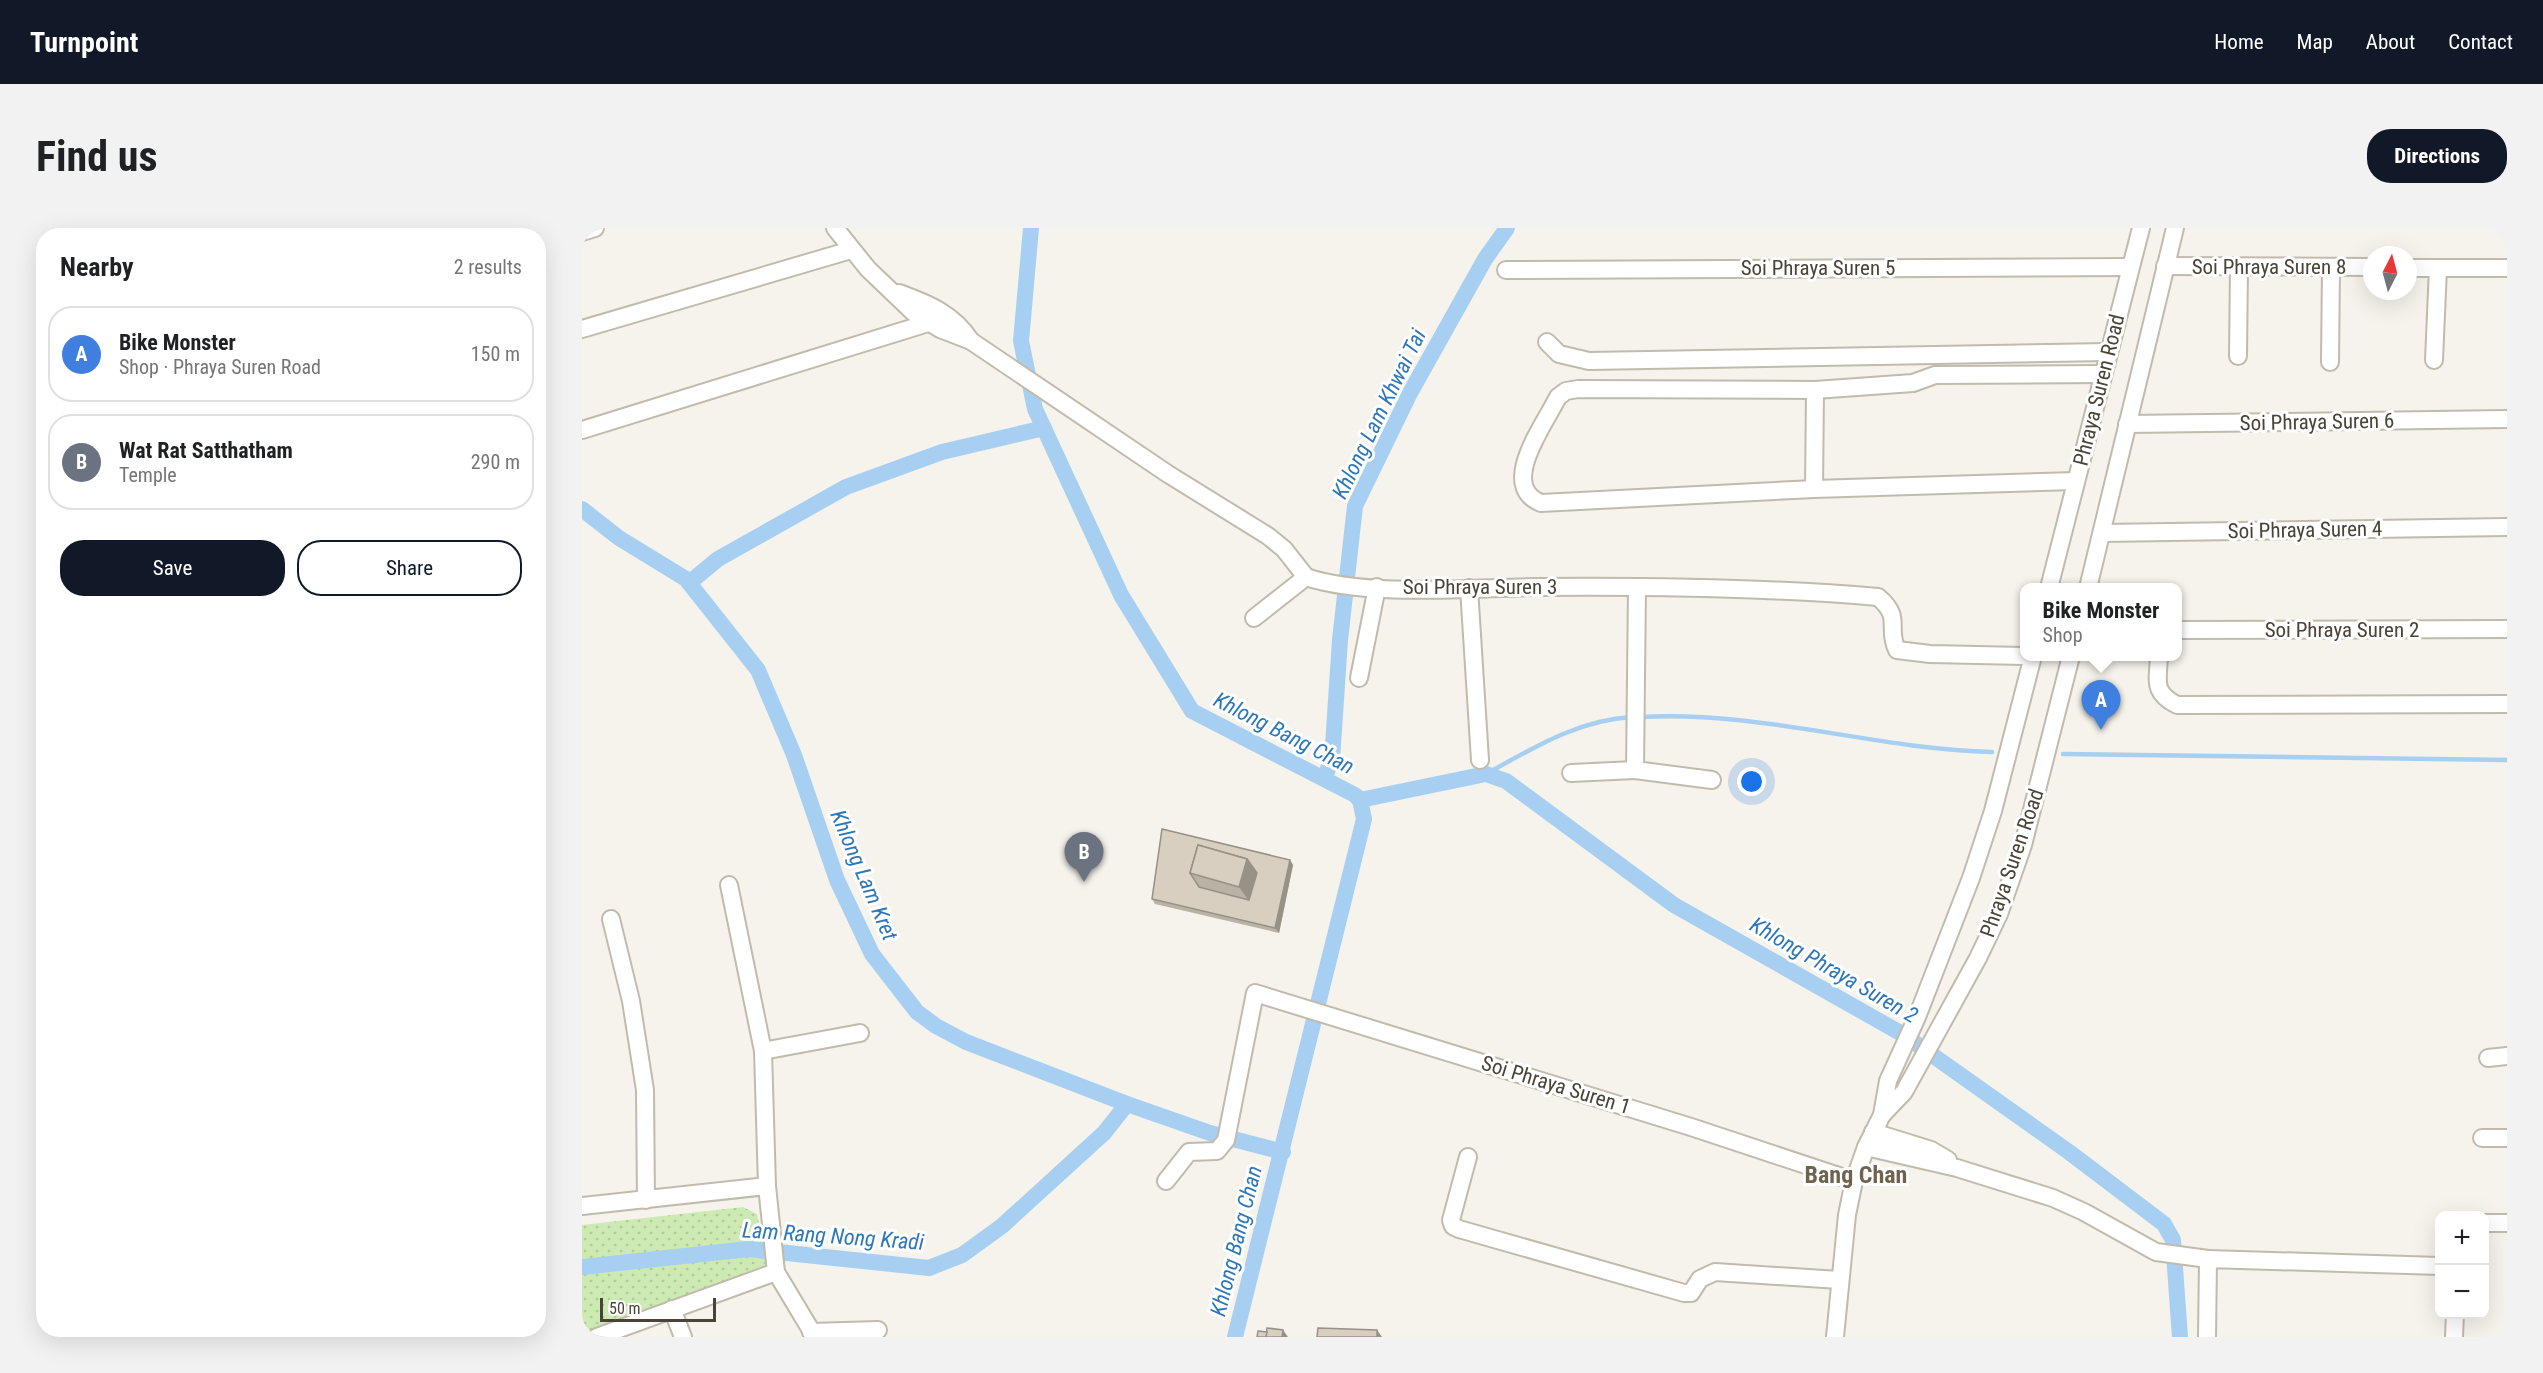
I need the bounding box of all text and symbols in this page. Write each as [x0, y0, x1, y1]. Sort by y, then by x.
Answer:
text: Turnpoint [30, 26, 138, 59]
text: Home [2214, 30, 2264, 54]
text: Map [2297, 30, 2333, 54]
text: About [2366, 30, 2415, 54]
text: Contact [2448, 30, 2513, 54]
button: Directions [2367, 129, 2507, 183]
text: Find us [36, 132, 157, 181]
north arrow [2363, 246, 2417, 300]
text: Nearby [60, 252, 134, 282]
text: 2 results [454, 255, 522, 279]
street label: Soi Phraya Suren 8 [2192, 255, 2346, 279]
street label: Soi Phraya Suren 5 [1741, 256, 1895, 280]
street label: Phraya Suren Road [2069, 312, 2129, 468]
water label: Khlong Lam Khwai Tai [1327, 325, 1431, 503]
text: Bike Monster [119, 330, 236, 355]
text: A [76, 342, 87, 366]
text: 150 m [471, 342, 520, 366]
text: Shop · Phraya Suren Road [119, 355, 321, 379]
street label: Soi Phraya Suren 6 [2239, 409, 2395, 435]
text: Wat Rat Satthatham [119, 438, 293, 463]
text: B [76, 450, 87, 474]
text: 290 m [471, 450, 520, 474]
text: Temple [119, 463, 177, 487]
street label: Soi Phraya Suren 4 [2227, 517, 2383, 543]
button: Save [60, 540, 285, 596]
button: Share [297, 540, 522, 596]
street label: Soi Phraya Suren 3 [1403, 575, 1557, 599]
popup [2020, 583, 2182, 661]
text: Bike Monster [2043, 598, 2159, 623]
street label: Soi Phraya Suren 2 [2265, 618, 2419, 642]
text: Shop [2043, 623, 2083, 647]
pin: A [2082, 680, 2120, 730]
water label: Khlong Bang Chan [1210, 687, 1358, 779]
your location [1737, 767, 1766, 796]
street label: Phraya Suren Road [1975, 786, 2049, 940]
water label: Khlong Lam Kret [825, 806, 903, 945]
pin: B [1064, 832, 1104, 882]
water label: Khlong Phraya Suren 2 [1746, 912, 1923, 1028]
street label: Soi Phraya Suren 1 [1479, 1051, 1633, 1119]
district label: Bang Chan [1805, 1161, 1907, 1189]
water label: Khlong Bang Chan [1205, 1163, 1267, 1319]
map controls [2435, 1211, 2489, 1319]
button: + [2435, 1211, 2489, 1265]
water label: Lam Rang Nong Kradi [741, 1217, 925, 1255]
button: − [2435, 1265, 2489, 1319]
scale bar [600, 1295, 716, 1322]
text: 50 m [609, 1299, 641, 1318]

